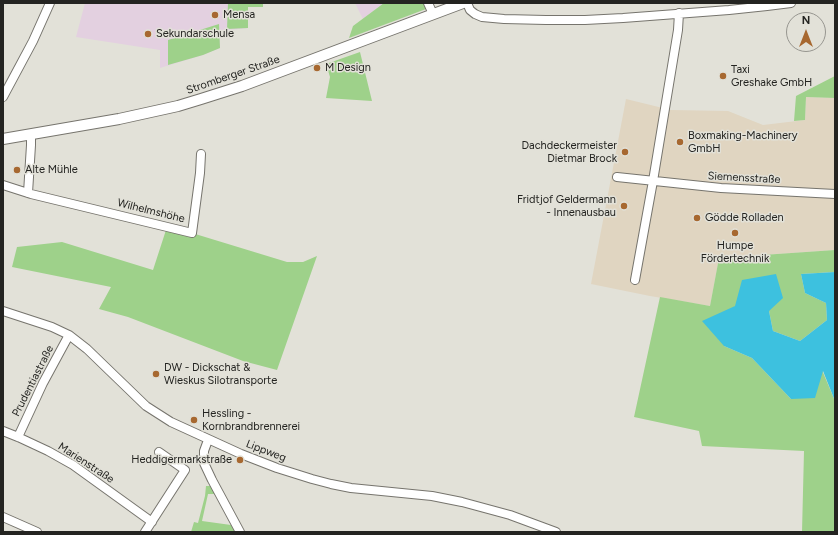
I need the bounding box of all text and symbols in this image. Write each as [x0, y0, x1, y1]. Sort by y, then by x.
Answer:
place label: Mensa [223, 8, 255, 22]
marker: Mensa [210, 10, 220, 20]
north arrow [786, 12, 826, 52]
text: N [802, 14, 810, 27]
place label: Sekundarschule [156, 27, 234, 41]
marker: Sekundarschule [143, 29, 153, 39]
street label: Stromberger Straße [185, 53, 281, 97]
place label: M Design [325, 61, 371, 75]
marker: M Design [312, 63, 322, 73]
place label: Taxi Greshake GmbH [731, 63, 812, 89]
marker: Taxi Greshake GmbH [718, 71, 728, 81]
place label: Boxmaking-Machinery GmbH [688, 129, 798, 155]
marker: Boxmaking-Machinery GmbH [675, 137, 685, 147]
place label: Dachdeckermeister Dietmar Brock [521, 139, 617, 165]
marker: Dachdeckermeister Dietmar Brock [620, 147, 630, 157]
place label: Alte Mühle [25, 163, 78, 177]
marker: Alte Mühle [12, 165, 22, 175]
street label: Siemensstraße [707, 170, 781, 186]
place label: Fridtjof Geldermann - Innenausbau [517, 193, 616, 219]
street label: Wilhelmshöhe [116, 196, 186, 226]
marker: Fridtjof Geldermann - Innenausbau [619, 201, 629, 211]
place label: Gödde Rolladen [705, 211, 784, 225]
marker: Gödde Rolladen [692, 213, 702, 223]
marker: Humpe Fördertechnik [730, 228, 740, 238]
place label: Humpe Fördertechnik [701, 239, 769, 265]
street label: Prudentiastraße [9, 343, 57, 419]
place label: DW - Dickschat & Wieskus Silotransporte [164, 361, 277, 387]
marker: DW - Dickschat & Wieskus Silotransporte [151, 369, 161, 379]
place label: Hessling - Kornbrandbrennerei [202, 407, 300, 433]
marker: Hessling - Kornbrandbrennerei [189, 415, 199, 425]
street label: Lippweg [244, 437, 288, 465]
street label: Marienstraße [56, 440, 116, 486]
place label: Heddigermarkstraße [131, 453, 232, 467]
marker: Heddigermarkstraße [235, 455, 245, 465]

